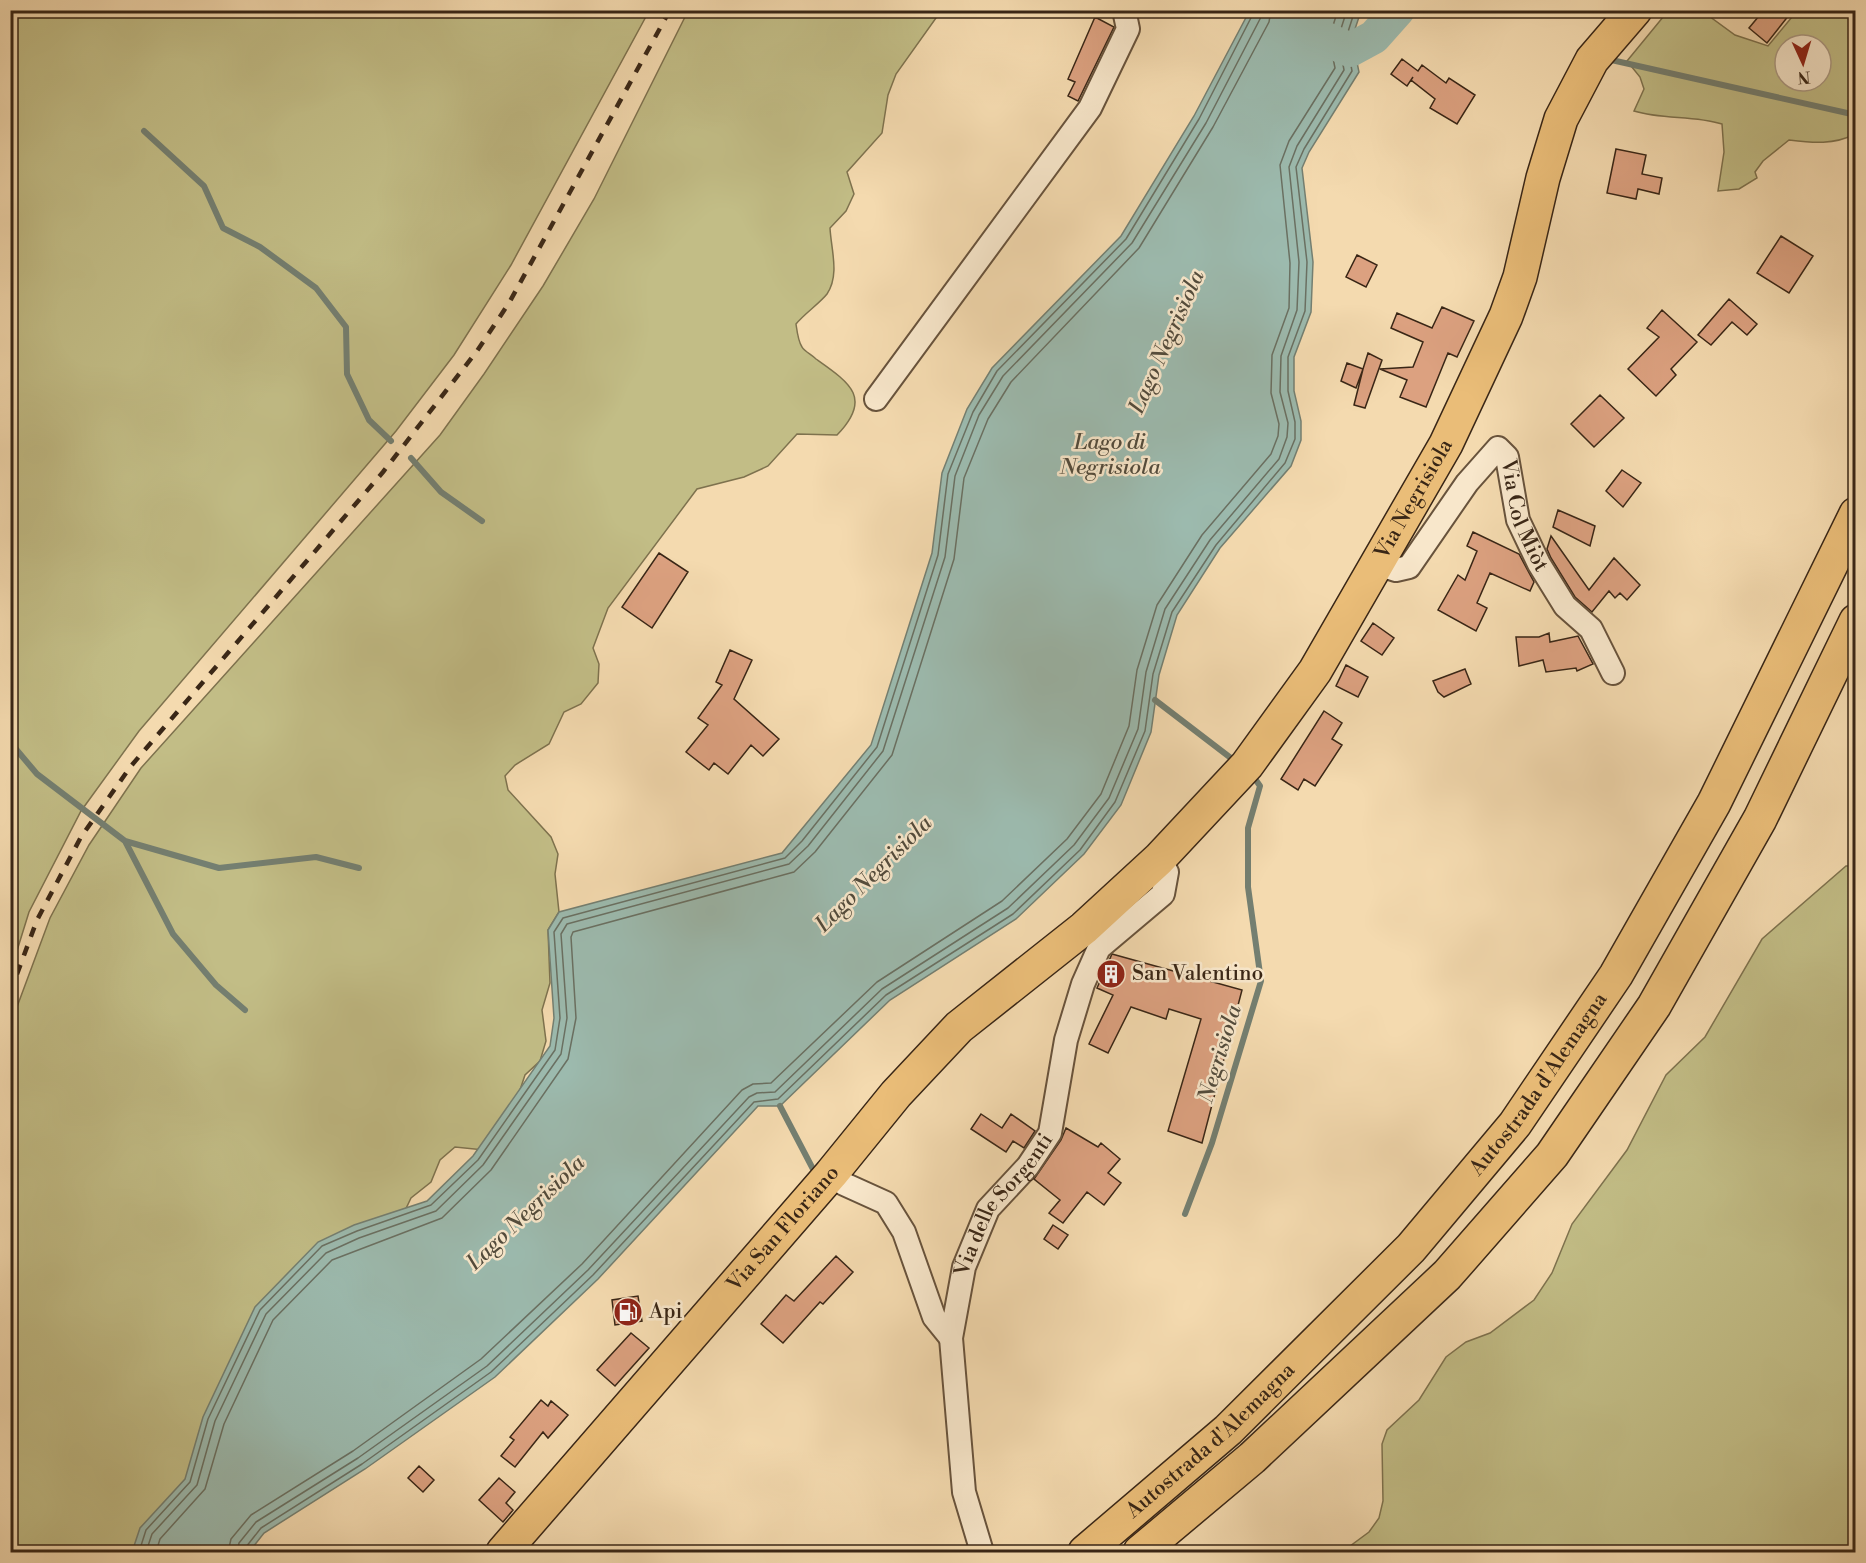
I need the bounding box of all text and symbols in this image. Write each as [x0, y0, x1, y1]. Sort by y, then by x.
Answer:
north arrow [1773, 33, 1833, 93]
text: N [1797, 67, 1811, 87]
water label: Lago Negrisiola [1123, 266, 1211, 419]
water label: Lago di Negrisiola [1059, 429, 1161, 481]
street label: Via Negrisiola [1369, 434, 1459, 565]
street label: Via Col Miòt [1494, 456, 1554, 577]
water label: Lago Negrisiola [809, 810, 938, 939]
building icon: San Valentino [1095, 958, 1127, 990]
place label: San Valentino [1132, 961, 1263, 987]
street label: Autostrada d'Alemagna [1463, 987, 1613, 1182]
water label: Negrisiola [1192, 1001, 1248, 1107]
street label: Via delle Sorgenti [949, 1128, 1059, 1279]
water label: Lago Negrisiola [461, 1149, 591, 1277]
street label: Via San Floriano [721, 1161, 845, 1298]
fuel station icon: Api [612, 1296, 644, 1328]
place label: Api [648, 1299, 683, 1325]
street label: Autostrada d'Alemagna [1120, 1357, 1301, 1525]

